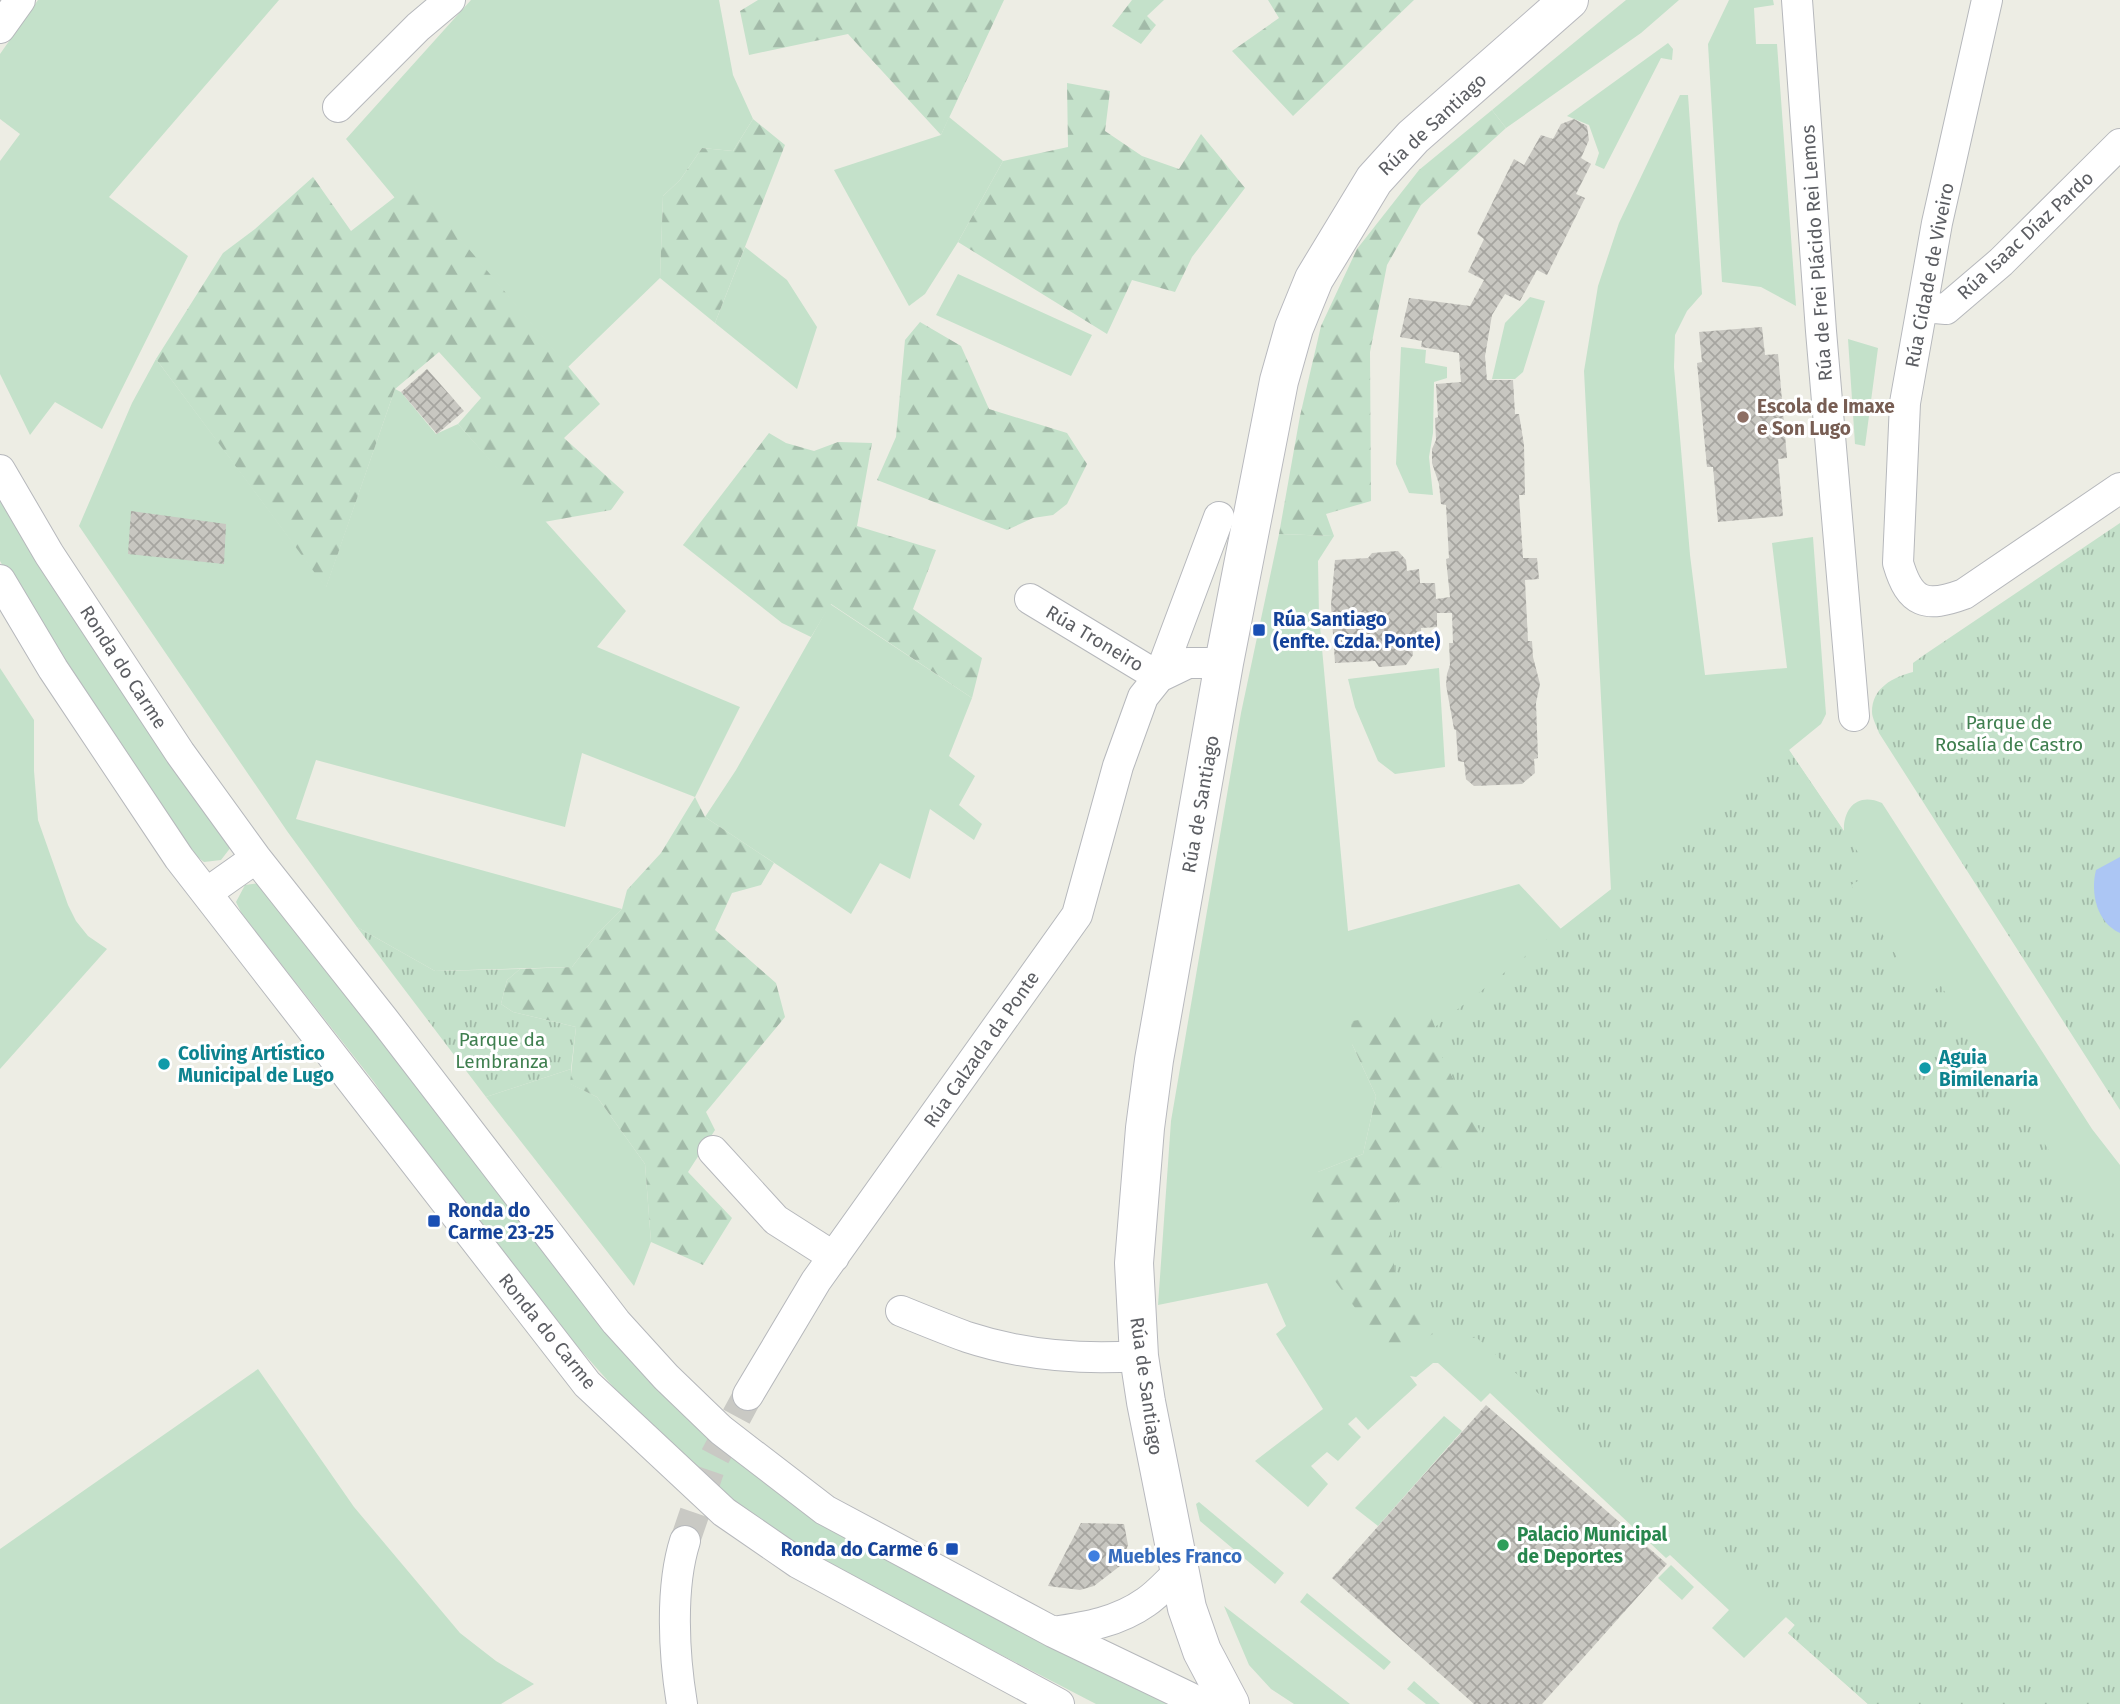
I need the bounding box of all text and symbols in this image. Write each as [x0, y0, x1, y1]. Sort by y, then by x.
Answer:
street label: Rúa de Santiago [1373, 68, 1491, 180]
street label: Rúa de Frei Plácido Rei Lemos [1796, 124, 1837, 382]
street label: Rúa Isaac Díaz Pardo [1953, 166, 2098, 304]
street label: Rúa Cidade de Viveiro [1900, 181, 1959, 370]
place label: Escola de Imaxe e Son Lugo [1757, 395, 1895, 440]
marker: Escola de Imaxe e Son Lugo [1735, 409, 1751, 425]
street label: Rúa Troneiro [1042, 600, 1148, 677]
street label: Ronda do Carme [75, 601, 172, 733]
place label: Rúa Santiago (enfte. Czda. Ponte) [1273, 608, 1441, 653]
marker: Rúa Santiago (enfte. Czda. Ponte) [1251, 622, 1267, 638]
park label: Parque de Rosalía de Castro [1935, 711, 2083, 756]
street label: Rúa de Santiago [1177, 733, 1224, 875]
street label: Rúa Calzada da Ponte [919, 967, 1044, 1132]
park label: Parque da Lembranza [455, 1028, 549, 1073]
place label: Coliving Artístico Municipal de Lugo [178, 1042, 334, 1087]
place label: Aguia Bimilenaria [1938, 1046, 2038, 1091]
marker: Coliving Artístico Municipal de Lugo [156, 1056, 172, 1072]
marker: Aguia Bimilenaria [1917, 1060, 1933, 1076]
place label: Ronda do Carme 23-25 [448, 1199, 554, 1244]
marker: Ronda do Carme 23-25 [426, 1213, 442, 1229]
street label: Ronda do Carme [494, 1269, 601, 1394]
street label: Rúa de Santiago [1125, 1315, 1168, 1457]
place label: Palacio Municipal de Deportes [1517, 1523, 1668, 1568]
marker: Palacio Municipal de Deportes [1495, 1537, 1511, 1553]
place label: Ronda do Carme 6 [781, 1538, 938, 1561]
marker: Ronda do Carme 6 [944, 1541, 960, 1557]
place label: Muebles Franco [1108, 1545, 1242, 1568]
marker: Muebles Franco [1086, 1548, 1102, 1564]

